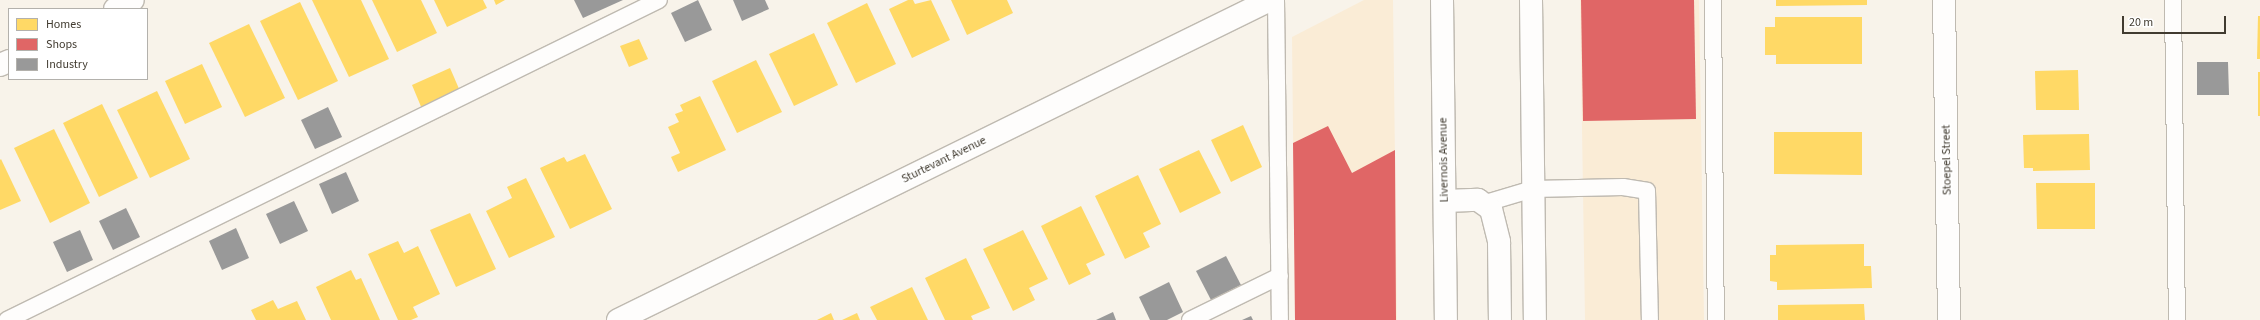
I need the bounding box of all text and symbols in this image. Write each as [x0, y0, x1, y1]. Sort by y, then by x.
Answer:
legend [8, 8, 148, 80]
scale bar [2124, 8, 2228, 34]
text: 20 m [2129, 14, 2153, 31]
text: Homes [46, 16, 81, 33]
text: Shops [46, 36, 77, 53]
text: Industry [46, 56, 88, 73]
street label: Livernois Avenue [1436, 117, 1452, 203]
street label: Stoepel Street [1939, 125, 1955, 195]
street label: Sturtevant Avenue [899, 133, 989, 187]

